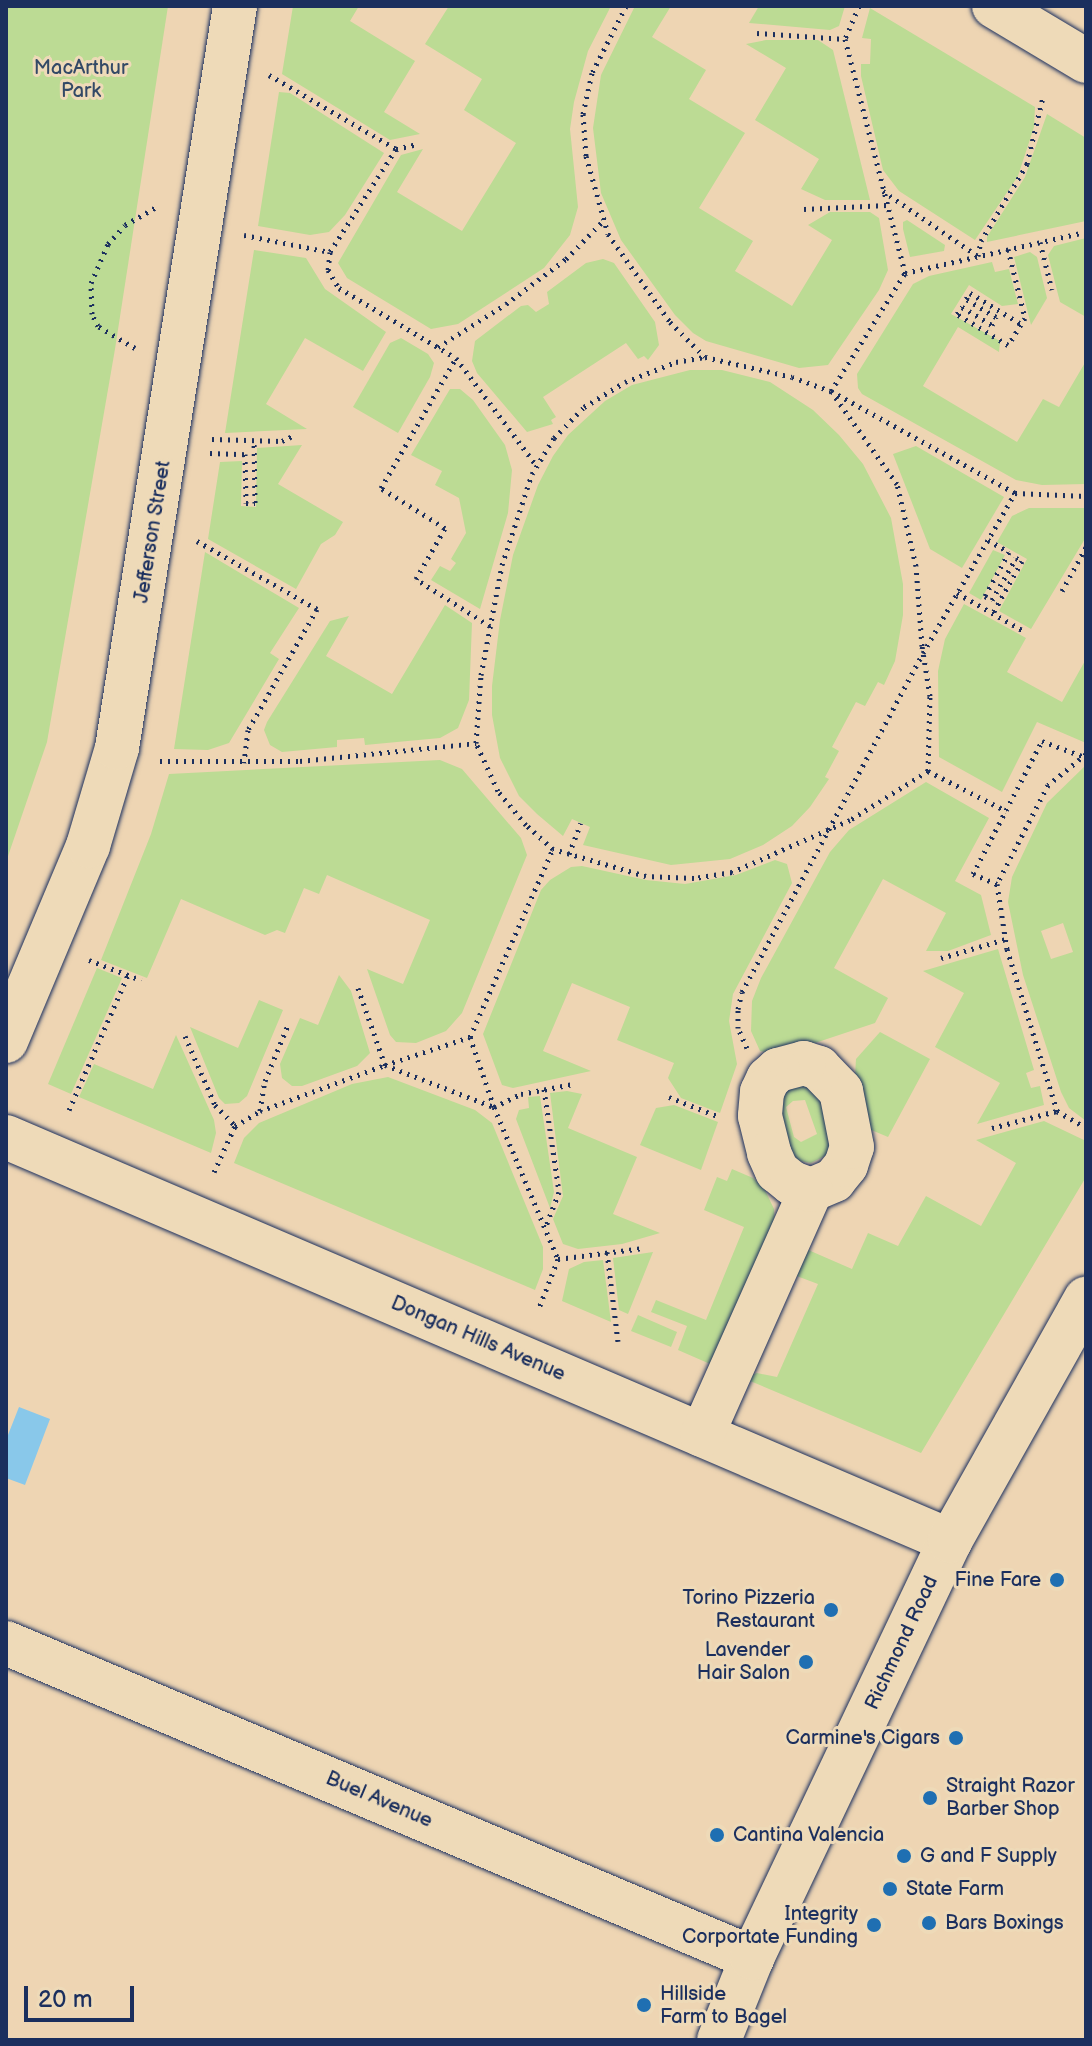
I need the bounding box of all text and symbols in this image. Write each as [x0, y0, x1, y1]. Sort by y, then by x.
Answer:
park label: MacArthur Park [34, 57, 128, 104]
street label: Jefferson Street [130, 459, 176, 605]
street label: Dongan Hills Avenue [387, 1291, 569, 1387]
place label: Fine Fare [955, 1568, 1041, 1592]
marker: Fine Fare [1048, 1571, 1066, 1589]
street label: Richmond Road [860, 1572, 944, 1714]
place label: Torino Pizzeria Restaurant [683, 1586, 815, 1633]
marker: Torino Pizzeria Restaurant [822, 1601, 840, 1619]
place label: Lavender Hair Salon [696, 1638, 790, 1685]
marker: Lavender Hair Salon [797, 1653, 815, 1671]
place label: Carmine's Cigars [786, 1726, 940, 1750]
marker: Carmine's Cigars [947, 1729, 965, 1747]
street label: Buel Avenue [322, 1767, 436, 1833]
place label: Straight Razor Barber Shop [946, 1774, 1075, 1821]
marker: Straight Razor Barber Shop [921, 1789, 939, 1807]
place label: Cantina Valencia [733, 1823, 885, 1847]
marker: Cantina Valencia [708, 1826, 726, 1844]
place label: G and F Supply [920, 1844, 1057, 1868]
marker: G and F Supply [895, 1847, 913, 1865]
place label: State Farm [906, 1877, 1004, 1901]
marker: State Farm [881, 1880, 899, 1898]
place label: Integrity Corportate Funding [682, 1902, 858, 1949]
place label: Bars Boxings [945, 1911, 1064, 1935]
marker: Bars Boxings [920, 1914, 938, 1932]
marker: Integrity Corportate Funding [865, 1916, 883, 1934]
scale bar [28, 1970, 138, 2020]
place label: Hillside Farm to Bagel [660, 1982, 787, 2029]
text: 20 m [38, 1985, 93, 2014]
marker: Hillside Farm to Bagel [635, 1996, 653, 2014]

